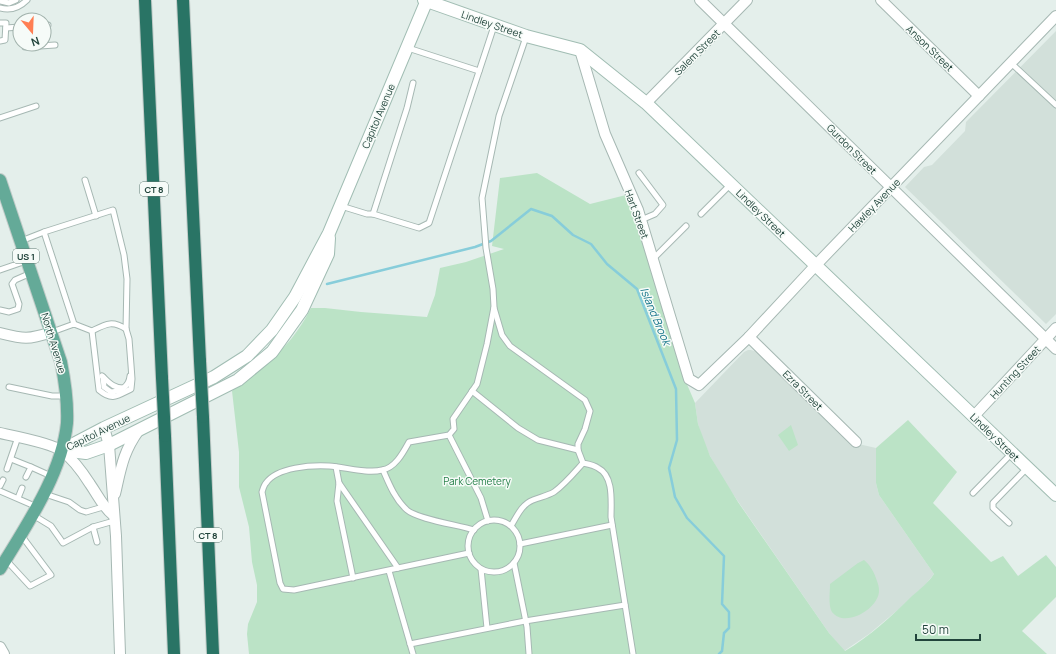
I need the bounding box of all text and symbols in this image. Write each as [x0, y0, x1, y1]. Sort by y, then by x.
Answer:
street label: Lindley Street [459, 7, 525, 41]
north arrow [12, 12, 52, 52]
street label: Anson Street [903, 22, 957, 74]
street label: Salem Street [671, 26, 723, 78]
text: N [29, 34, 42, 50]
street label: Capitol Avenue [358, 81, 398, 151]
street label: Gurdon Street [824, 121, 880, 177]
street label: Hawley Avenue [845, 175, 903, 235]
road number: CT 8 [140, 182, 168, 196]
street label: Lindley Street [733, 186, 789, 240]
street label: Hart Street [622, 187, 652, 241]
road number: US 1 [13, 249, 39, 263]
water label: Island Brook [637, 285, 675, 349]
street label: North Avenue [38, 311, 70, 375]
street label: Hunting Street [987, 342, 1043, 402]
street label: Ezra Street [780, 367, 826, 413]
street label: Capitol Avenue [64, 410, 132, 453]
street label: Lindley Street [967, 410, 1023, 464]
park label: Park Cemetery [443, 474, 511, 488]
road number: CT 8 [194, 528, 222, 542]
scale bar [916, 616, 980, 642]
text: 50 m [922, 621, 949, 638]

